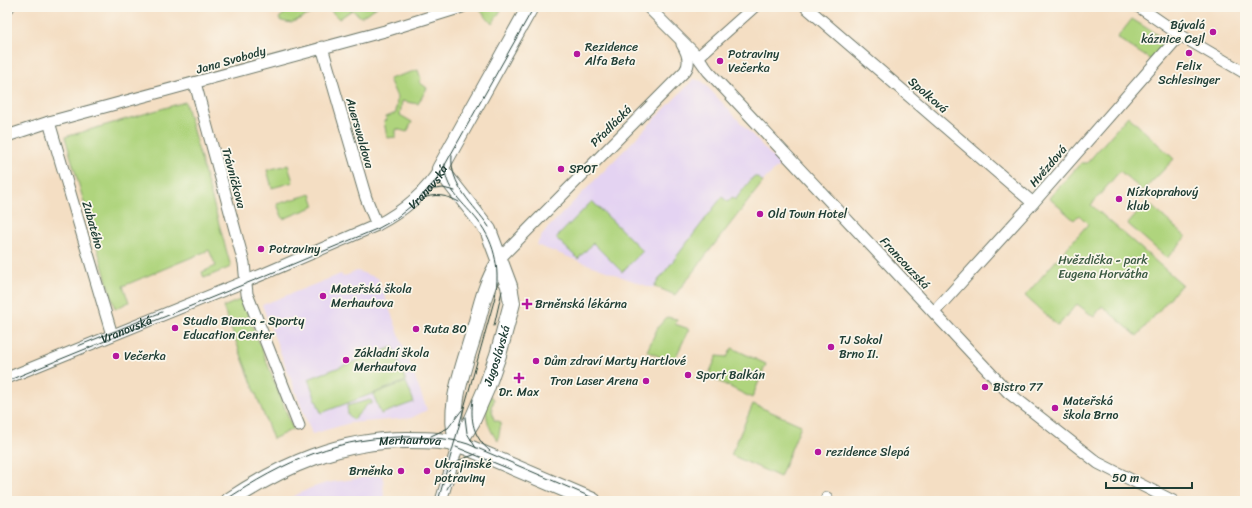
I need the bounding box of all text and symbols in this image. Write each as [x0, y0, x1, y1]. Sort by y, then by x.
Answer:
place label: Bývalá káznice Cejl [1141, 14, 1206, 50]
marker: Bývalá káznice Cejl [1208, 27, 1218, 37]
place label: Rezidence Alfa Beta [584, 36, 638, 72]
street label: Jana Svobody [193, 39, 269, 81]
place label: Potraviny Večerka [728, 43, 780, 79]
marker: Felix Schlesinger [1184, 48, 1194, 58]
marker: Rezidence Alfa Beta [572, 49, 582, 59]
place label: Felix Schlesinger [1158, 55, 1221, 91]
marker: Potraviny Večerka [715, 56, 725, 66]
street label: Spolková [903, 71, 953, 119]
street label: Auerswaldova [339, 94, 381, 172]
street label: Přadlácká [585, 100, 637, 152]
street label: Hvězdová [1023, 140, 1073, 192]
street label: Trávníčkova [215, 145, 253, 212]
place label: SPOT [569, 158, 598, 180]
street label: Vranovská [403, 161, 454, 215]
marker: SPOT [556, 164, 566, 174]
place label: Nízkoprahový klub [1127, 181, 1199, 217]
marker: Nízkoprahový klub [1114, 194, 1124, 204]
street label: Zubatého [76, 198, 110, 252]
place label: Old Town Hotel [768, 203, 848, 225]
marker: Old Town Hotel [755, 209, 765, 219]
street label: Francouzská [874, 231, 936, 295]
place label: Potraviny [269, 238, 321, 260]
marker: Potraviny [256, 244, 266, 254]
park label: Hvězdička - park Eugena Horvátha [1058, 249, 1149, 285]
place label: Mateřská škola Merhautova [331, 278, 413, 314]
marker: Mateřská škola Merhautova [318, 291, 328, 301]
place label: Brněnská lékárna [535, 293, 627, 315]
marker: Brněnská lékárna [522, 299, 532, 309]
street label: Vranovská [98, 309, 155, 350]
place label: Studio Bianca - Sporty Education Center [183, 310, 305, 346]
place label: Ruta 80 [424, 318, 467, 340]
marker: Studio Bianca - Sporty Education Center [170, 323, 180, 333]
street label: Jugoslávská [477, 323, 517, 390]
marker: Ruta 80 [411, 324, 421, 334]
place label: TJ Sokol Brno II. [839, 329, 883, 365]
place label: Základní škola Merhautova [354, 342, 430, 378]
marker: TJ Sokol Brno II. [826, 342, 836, 352]
place label: Večerka [124, 345, 166, 367]
place label: Dům zdraví Marty Hartlové [544, 350, 686, 372]
marker: Večerka [111, 351, 121, 361]
marker: Základní škola Merhautova [341, 355, 351, 365]
marker: Dům zdraví Marty Hartlové [531, 356, 541, 366]
place label: Sport Balkán [696, 364, 765, 386]
place label: Tron Laser Arena [550, 370, 639, 392]
marker: Sport Balkán [683, 370, 693, 380]
marker: Dr. Max [514, 373, 524, 383]
marker: Tron Laser Arena [641, 376, 651, 386]
place label: Bistro 77 [993, 376, 1044, 398]
place label: Dr. Max [499, 381, 540, 403]
marker: Bistro 77 [980, 382, 990, 392]
place label: Mateřská škola Brno [1062, 390, 1119, 426]
marker: Mateřská škola Brno [1050, 403, 1060, 413]
street label: Merhautova [378, 429, 443, 452]
place label: rezidence Slepá [826, 441, 909, 463]
marker: rezidence Slepá [813, 447, 823, 457]
place label: Ukrajinské potraviny [434, 453, 492, 489]
place label: Brněnka [349, 460, 393, 482]
scale bar [1106, 464, 1192, 490]
marker: Brněnka [396, 466, 406, 476]
marker: Ukrajinské potraviny [422, 466, 432, 476]
text: 50 m [1112, 467, 1139, 489]

